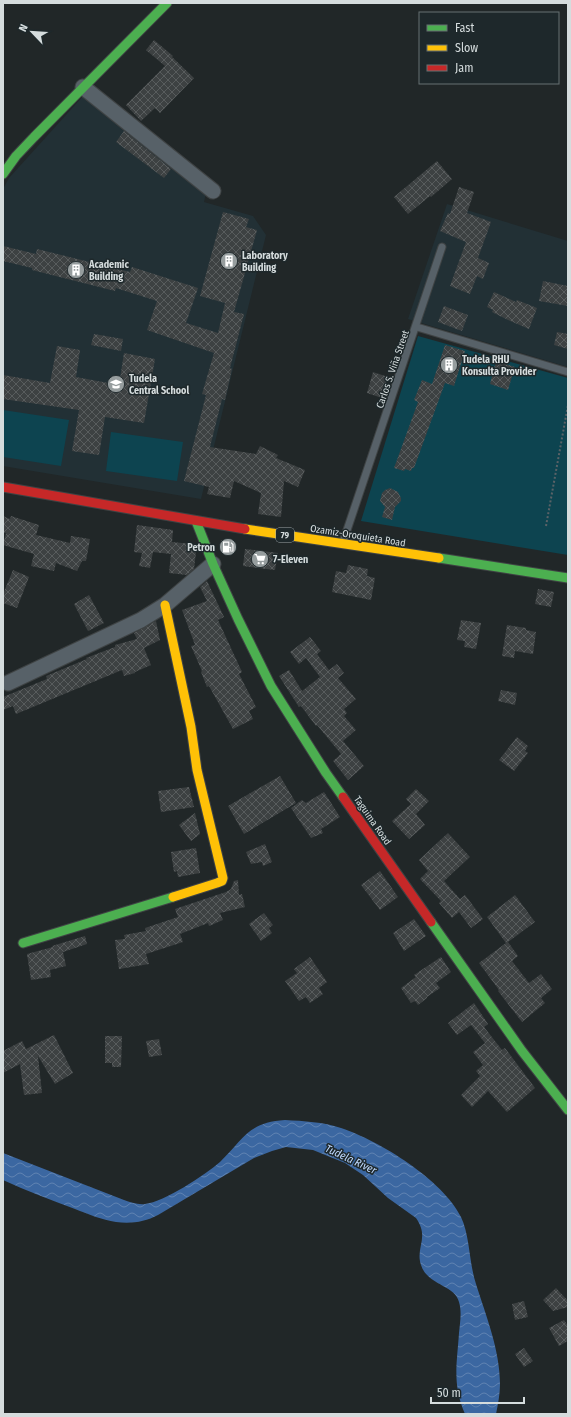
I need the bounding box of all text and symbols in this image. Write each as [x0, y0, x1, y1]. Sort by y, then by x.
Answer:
north arrow [12, 12, 52, 52]
legend [419, 12, 559, 84]
text: Fast [455, 21, 474, 35]
text: N [16, 22, 31, 34]
text: Slow [455, 41, 478, 55]
text: Jam [455, 61, 473, 75]
place label: Laboratory Building [242, 250, 288, 274]
building icon: Laboratory Building [219, 251, 239, 271]
place label: Academic Building [88, 259, 129, 283]
building icon: Academic Building [66, 260, 86, 280]
street label: Carlos S. Viña Street [374, 328, 412, 410]
place label: Tudela RHU Konsulta Provider [462, 354, 537, 378]
building icon: Tudela RHU Konsulta Provider [439, 355, 459, 375]
place label: Tudela Central School [129, 373, 189, 397]
school or university icon: Tudela Central School [106, 374, 126, 394]
street label: Ozamiz-Oroquieta Road [309, 523, 406, 549]
road number: 79 [276, 528, 294, 542]
fuel station icon: Petron [218, 537, 238, 557]
place label: Petron [187, 542, 215, 554]
supermarket icon: 7-Eleven [250, 549, 270, 569]
place label: 7-Eleven [273, 554, 308, 566]
street label: Taguima Road [351, 794, 393, 847]
water label: Tudela River [323, 1142, 380, 1177]
scale bar [431, 1379, 524, 1405]
text: 50 m [437, 1386, 461, 1400]

